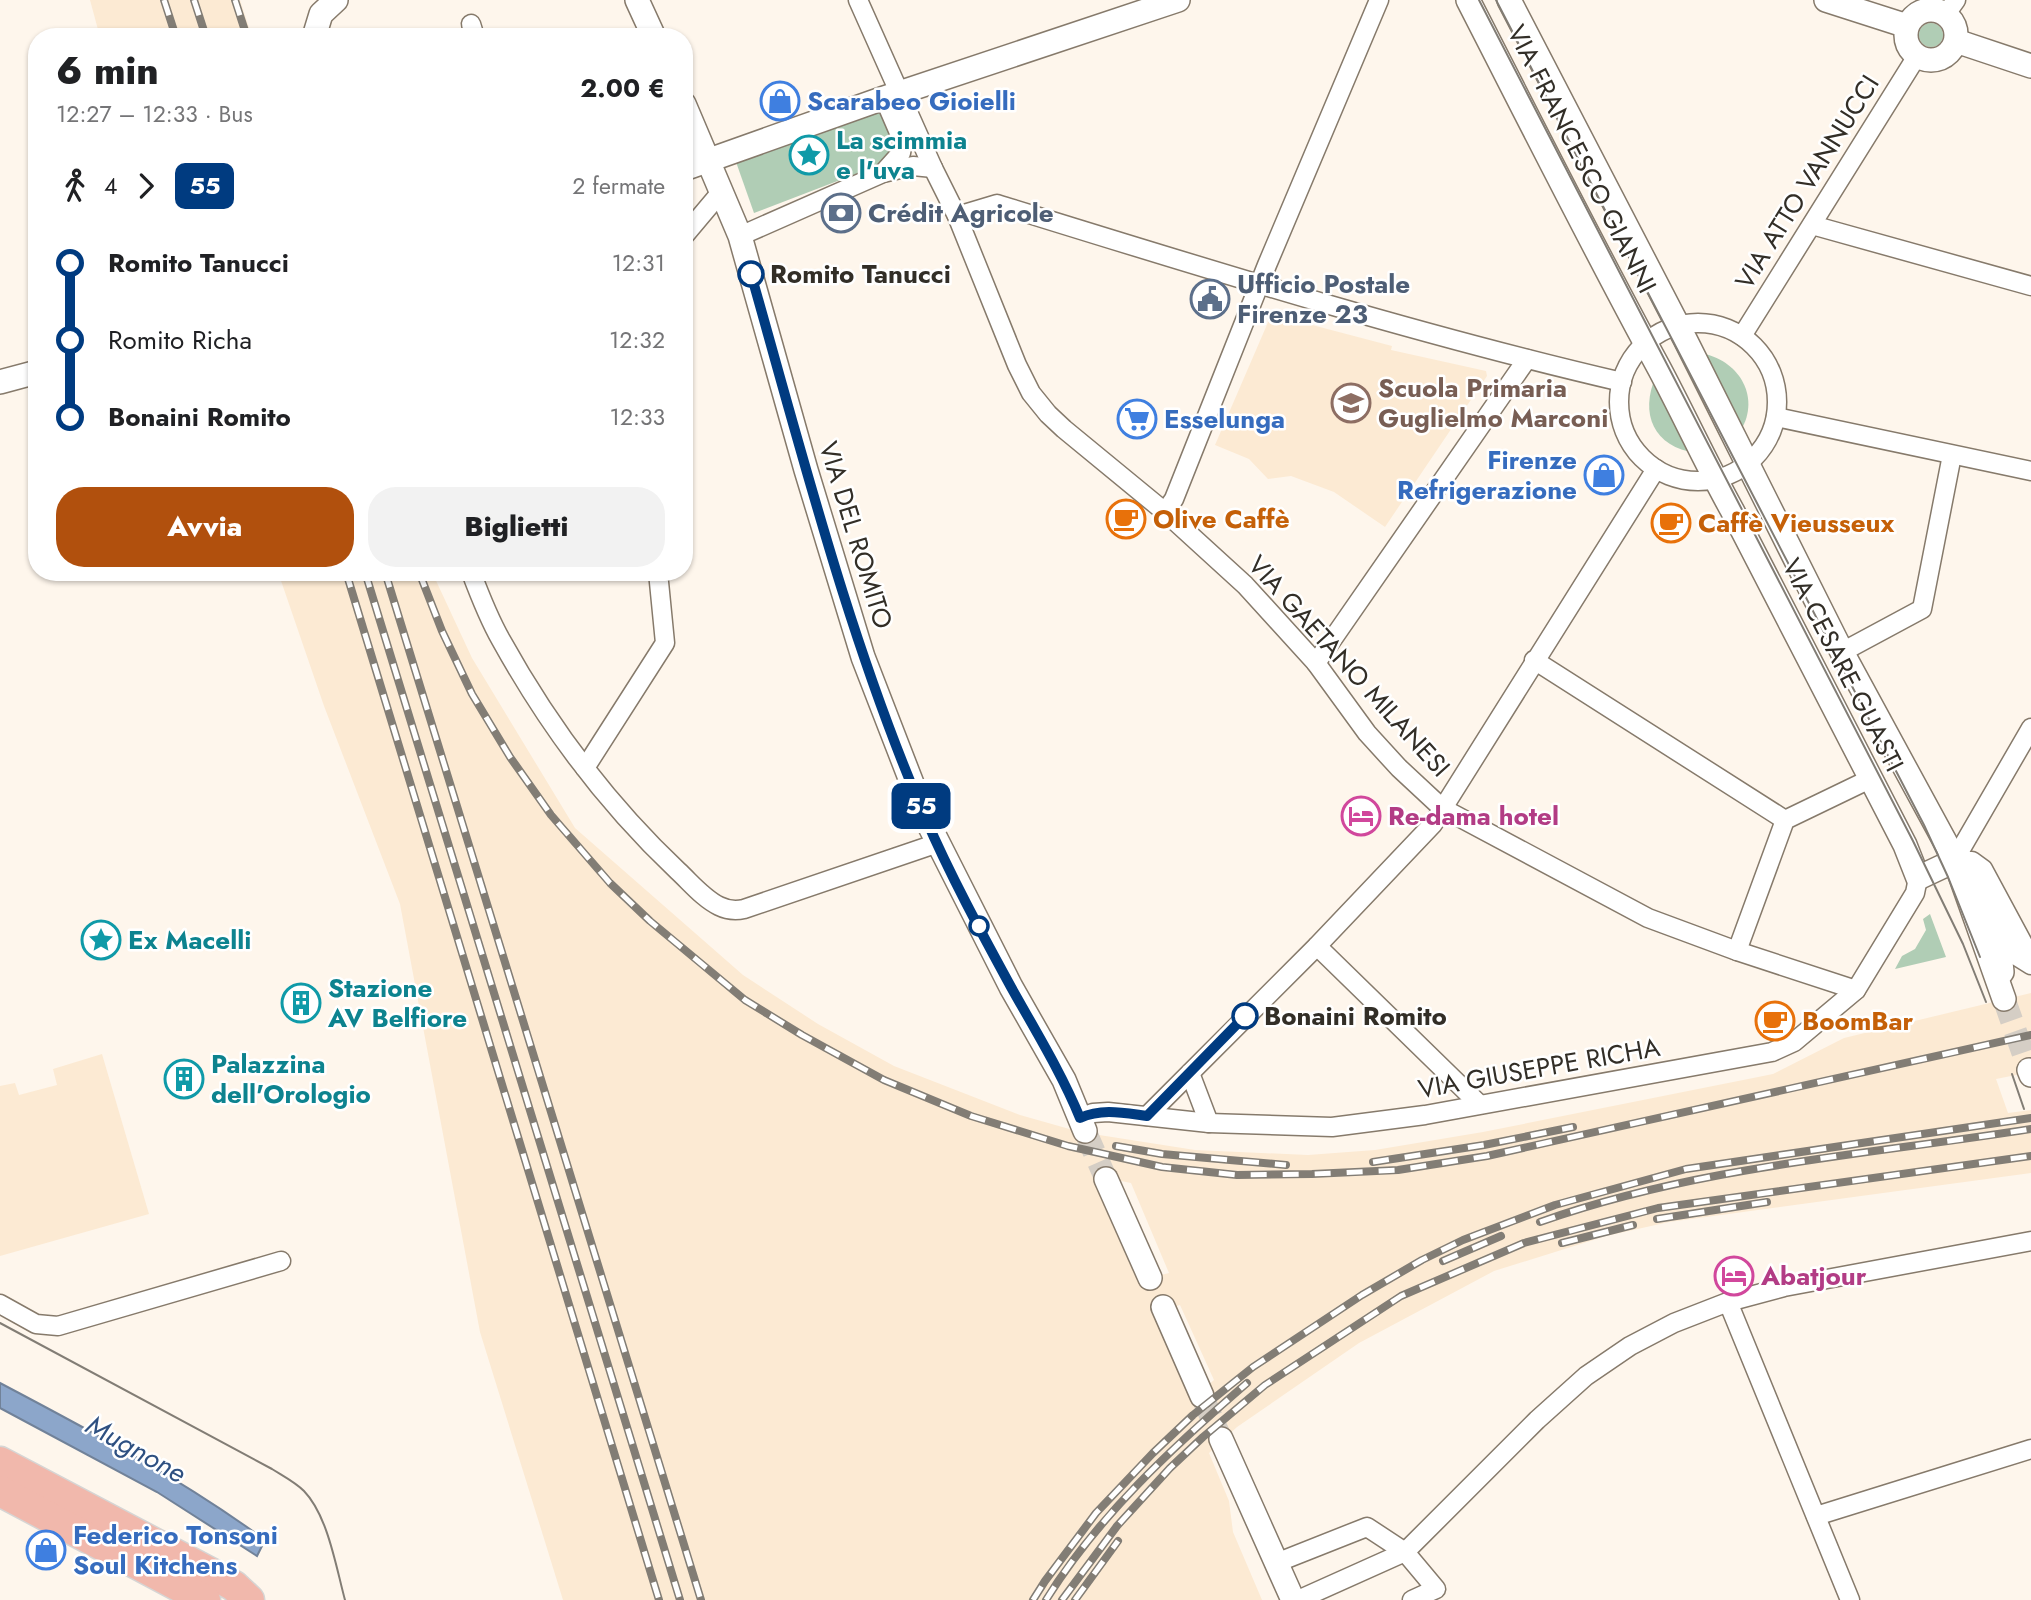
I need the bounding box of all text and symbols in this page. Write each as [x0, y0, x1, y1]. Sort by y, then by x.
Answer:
street label: VIA FRANCESCO GIANNI [1498, 18, 1666, 300]
text: 6 min [56, 43, 159, 98]
street label: VIA ATTO VANNUCCI [1726, 68, 1888, 296]
text: 2.00 € [580, 69, 665, 107]
shop icon: Scarabeo Gioielli [759, 80, 801, 122]
place label: Scarabeo Gioielli [807, 82, 1016, 120]
text: 12:27 – 12:33 · Bus [56, 97, 253, 131]
place label: La scimmia e l'uva [836, 121, 967, 189]
place icon: La scimmia e l'uva [788, 134, 830, 176]
icon: walk [56, 167, 94, 205]
icon: forward [127, 167, 165, 205]
text: 55 [189, 168, 220, 203]
text: 4 [104, 169, 117, 203]
text: 2 fermate [572, 169, 665, 203]
bank icon: Crédit Agricole [820, 192, 862, 234]
place label: Crédit Agricole [868, 194, 1054, 232]
text: Romito Tanucci [108, 244, 289, 282]
text: 12:31 [612, 246, 665, 280]
place label: Romito Tanucci [770, 255, 951, 293]
marker: Romito Tanucci [738, 261, 764, 287]
place label: Ufficio Postale Firenze 23 [1237, 265, 1410, 333]
public building icon: Ufficio Postale Firenze 23 [1189, 278, 1231, 320]
text: Romito Richa [108, 321, 252, 359]
text: 12:32 [609, 323, 665, 357]
place label: Scuola Primaria Guglielmo Marconi [1378, 369, 1608, 437]
school or university icon: Scuola Primaria Guglielmo Marconi [1330, 382, 1372, 424]
text: Bonaini Romito [108, 398, 291, 436]
supermarket icon: Esselunga [1116, 398, 1158, 440]
text: 12:33 [610, 400, 665, 434]
place label: Esselunga [1164, 400, 1285, 438]
street label: VIA DEL ROMITO [809, 437, 903, 633]
place label: Firenze Refrigerazione [1397, 441, 1577, 509]
shop icon: Firenze Refrigerazione [1583, 454, 1625, 496]
button: Avvia [56, 487, 354, 567]
button: Biglietti [368, 487, 665, 567]
cafe icon: Olive Caffè [1105, 498, 1147, 540]
place label: Olive Caffè [1153, 500, 1290, 538]
cafe icon: Caffè Vieusseux [1650, 502, 1692, 544]
place label: Caffè Vieusseux [1698, 504, 1895, 542]
street label: VIA GAETANO MILANESI [1239, 547, 1459, 785]
street label: VIA CESARE GUASTI [1773, 552, 1913, 778]
line badge: 55 [890, 783, 953, 829]
text: 55 [906, 788, 936, 823]
hotel icon: Re-dama hotel [1340, 795, 1382, 837]
place label: Re-dama hotel [1388, 797, 1559, 835]
unlabelled marker [969, 916, 989, 936]
place icon: Ex Macelli [80, 919, 122, 961]
place label: Ex Macelli [128, 921, 251, 959]
place label: Stazione AV Belfiore [327, 969, 467, 1037]
building icon: Stazione AV Belfiore [280, 982, 322, 1024]
place label: Bonaini Romito [1264, 997, 1447, 1035]
cafe icon: BoomBar [1754, 1000, 1796, 1042]
place label: BoomBar [1802, 1002, 1914, 1040]
marker: Bonaini Romito [1232, 1003, 1258, 1029]
street label: VIA GIUSEPPE RICHA [1415, 1028, 1664, 1108]
place label: Palazzina dell'Orologio [211, 1045, 371, 1113]
building icon: Palazzina dell'Orologio [163, 1058, 205, 1100]
hotel icon: Abatjour [1713, 1255, 1755, 1297]
place label: Abatjour [1760, 1257, 1867, 1295]
water label: Mugnone [78, 1405, 194, 1493]
place label: Federico Tonsoni Soul Kitchens [73, 1516, 278, 1584]
shop icon: Federico Tonsoni Soul Kitchens [25, 1529, 67, 1571]

